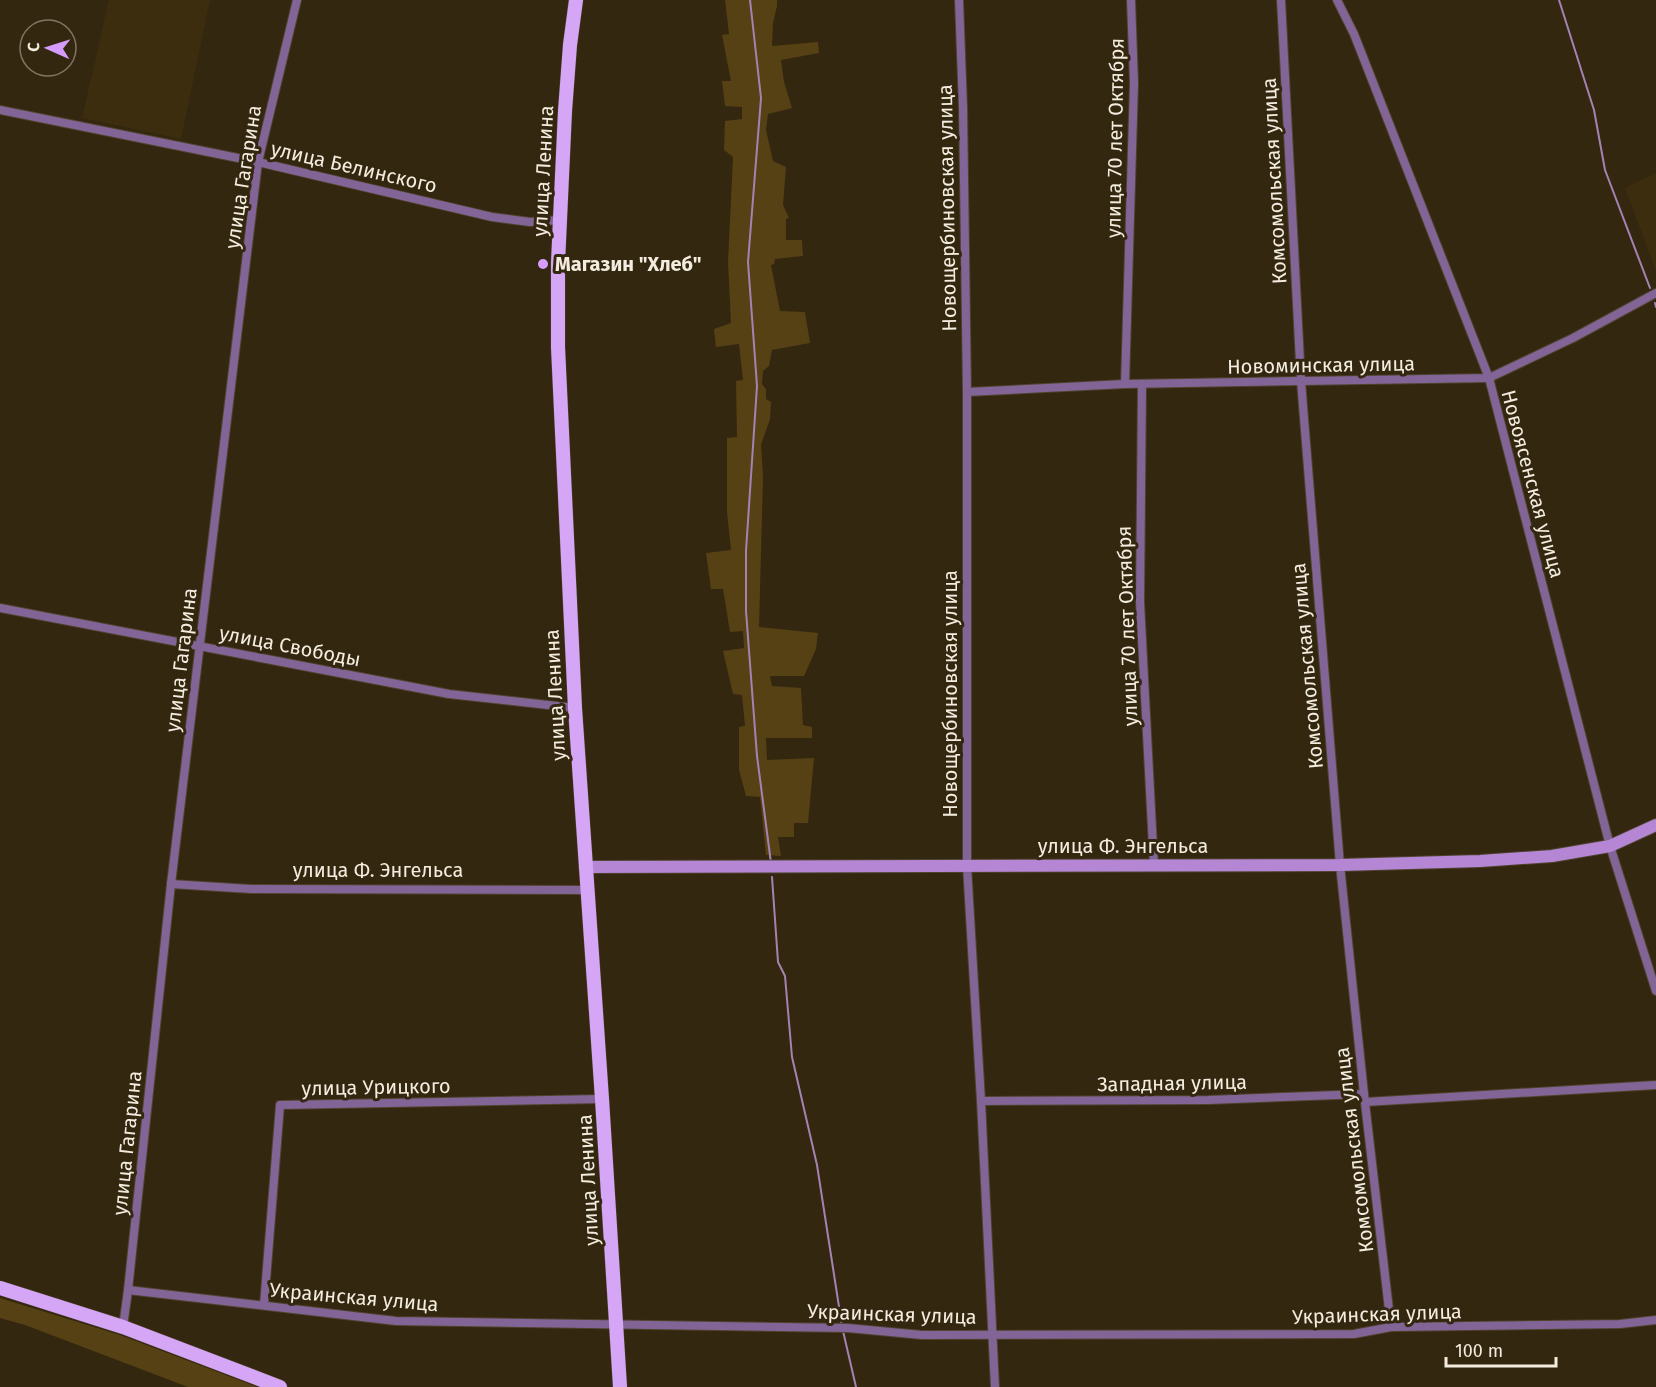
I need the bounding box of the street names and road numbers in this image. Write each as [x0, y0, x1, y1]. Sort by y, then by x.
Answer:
street label: улица 70 лет Октября [1101, 38, 1129, 238]
street label: Комсомольская улица [1257, 77, 1291, 285]
street label: Новощербиновская улица [933, 84, 961, 332]
street label: улица Гагарина [220, 103, 266, 251]
street label: улица Ленина [528, 105, 558, 237]
street label: улица Белинского [269, 136, 439, 198]
street label: Новоминская улица [1227, 351, 1415, 379]
street label: Новоясенская улица [1496, 387, 1570, 581]
street label: улица 70 лет Октября [1112, 525, 1142, 727]
street label: Комсомольская улица [1286, 562, 1328, 770]
street label: Новощербиновская улица [938, 570, 962, 818]
street label: улица Гагарина [160, 586, 202, 734]
street label: улица Свободы [217, 621, 363, 671]
street label: улица Ленина [540, 629, 570, 761]
street label: улица Ф. Энгельса [1038, 834, 1208, 858]
street label: улица Ф. Энгельса [293, 858, 463, 882]
street label: Комсомольская улица [1329, 1046, 1379, 1254]
street label: улица Гагарина [107, 1069, 147, 1217]
street label: Западная улица [1097, 1070, 1247, 1096]
street label: улица Урицкого [301, 1074, 451, 1100]
street label: улица Ленина [573, 1114, 603, 1246]
street label: Украинская улица [268, 1278, 440, 1316]
street label: Украинская улица [807, 1299, 977, 1329]
street label: Украинская улица [1292, 1299, 1462, 1329]

